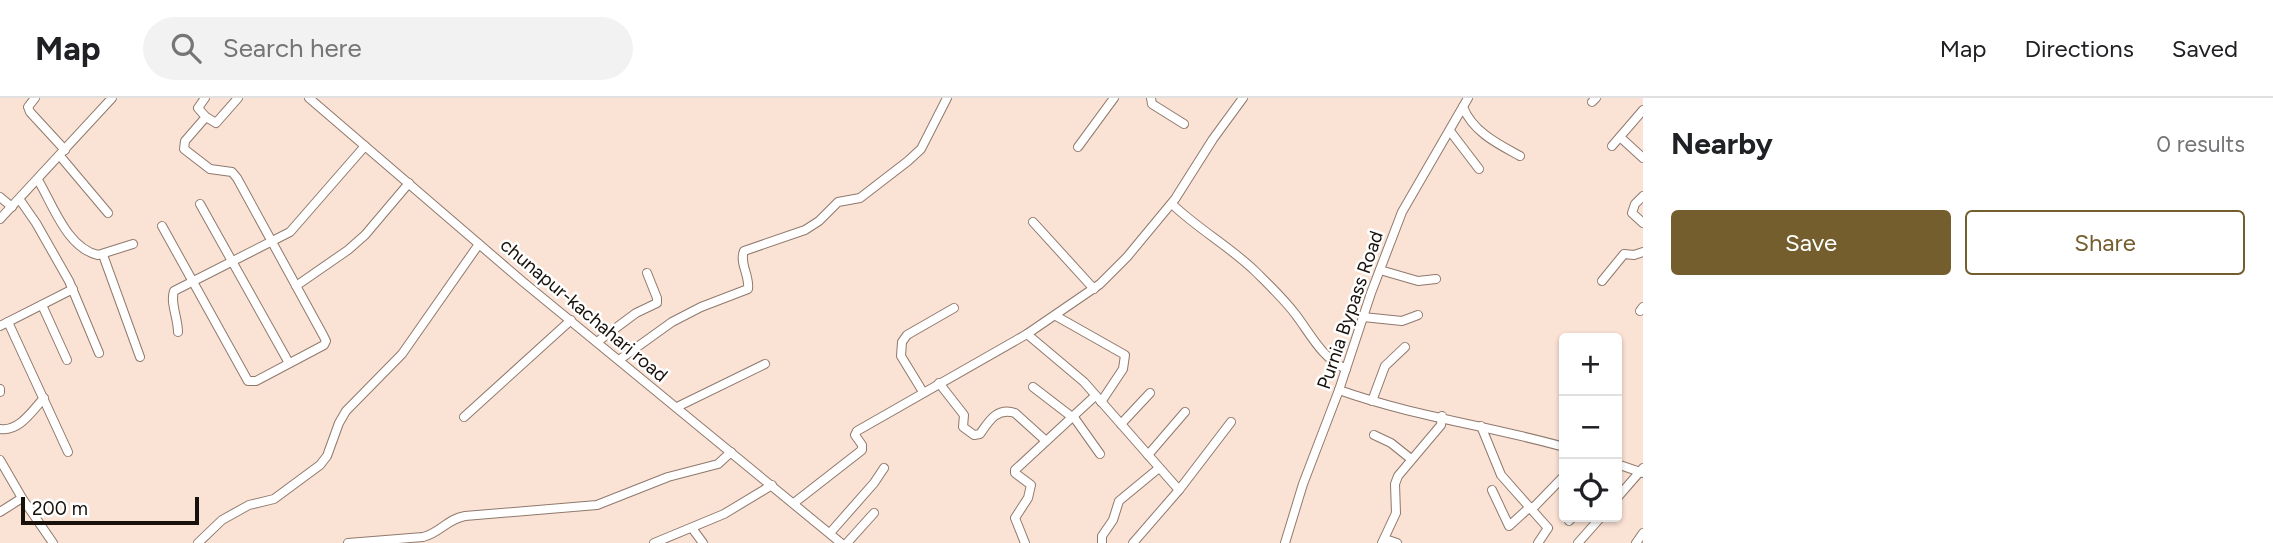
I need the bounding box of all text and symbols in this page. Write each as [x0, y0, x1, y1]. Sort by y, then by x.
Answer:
search box [143, 17, 633, 80]
text: Map [35, 29, 101, 68]
icon: search [167, 29, 205, 67]
text: Search here [223, 32, 362, 64]
text: Map [1940, 34, 1986, 63]
text: Directions [2024, 34, 2134, 63]
text: Saved [2172, 34, 2238, 63]
text: Nearby [1671, 125, 1773, 162]
text: 0 results [2156, 130, 2245, 158]
button: Save [1671, 210, 1951, 275]
button: Share [1965, 210, 2245, 275]
street label: Purnia Bypass Road [1312, 228, 1388, 392]
street label: chunapur-kachahari road [496, 233, 672, 387]
map controls [1559, 333, 1622, 522]
button: + [1559, 333, 1622, 396]
button: − [1559, 396, 1622, 459]
button: locate [1559, 459, 1622, 522]
scale bar [21, 494, 200, 526]
text: 200 m [32, 497, 88, 520]

